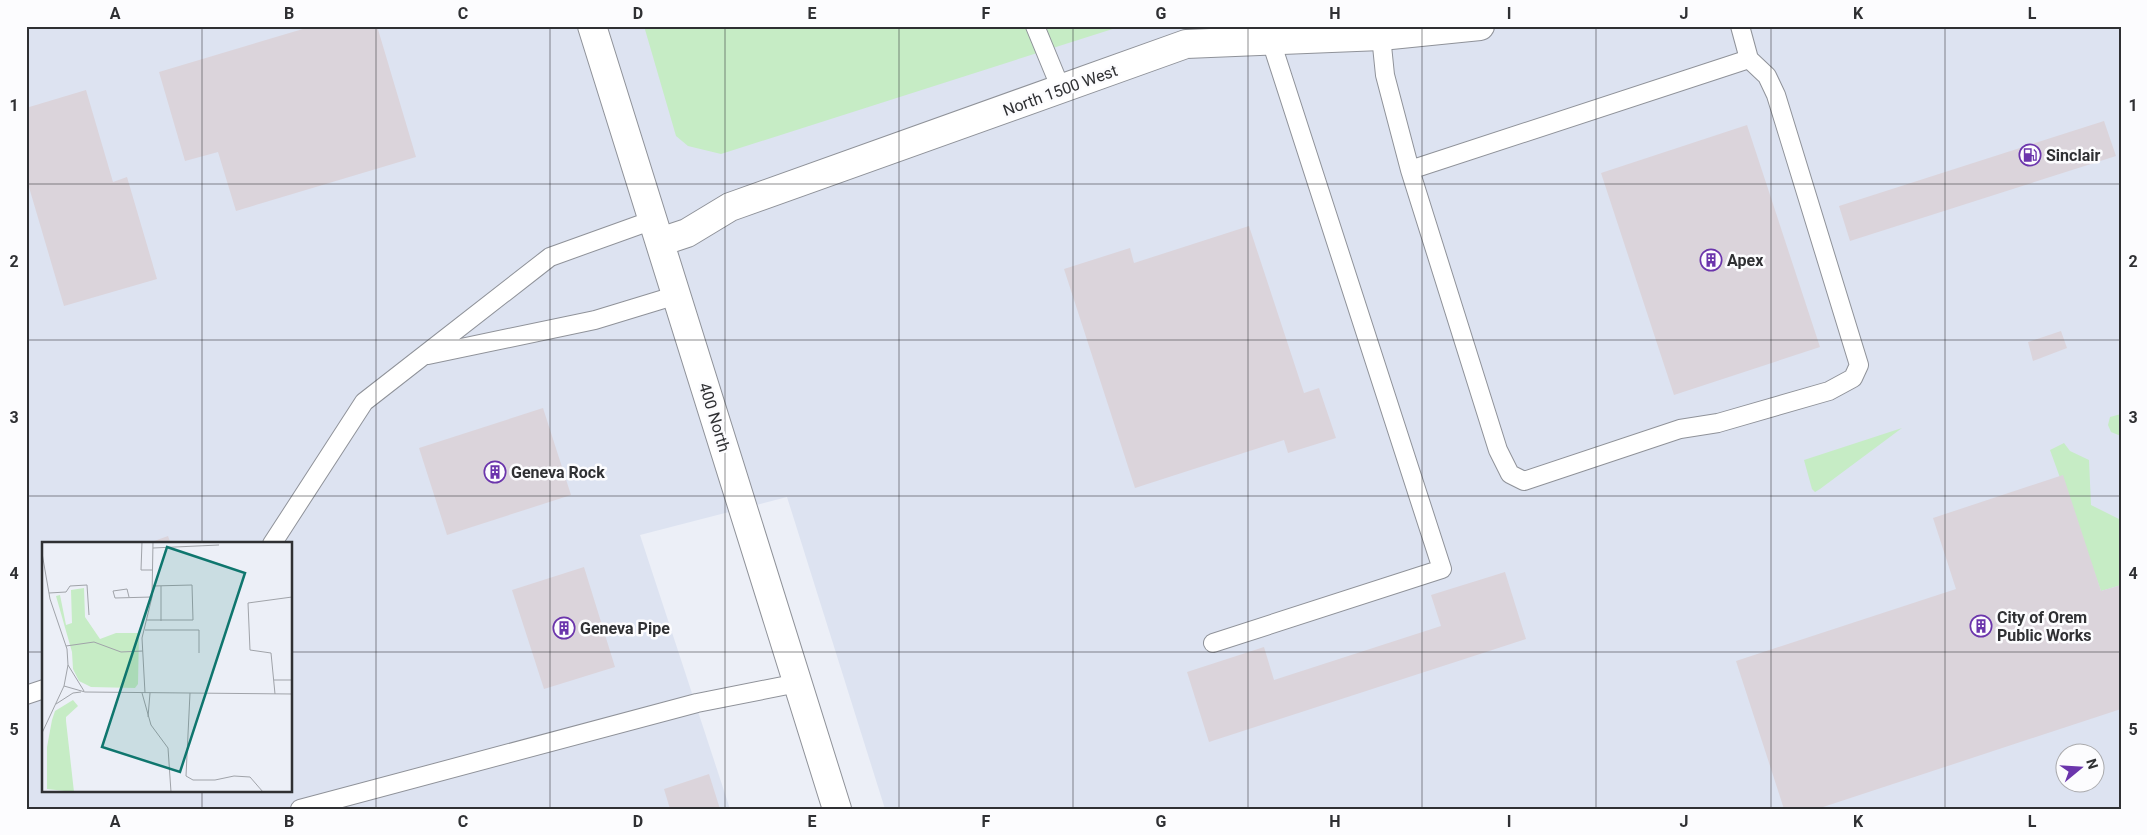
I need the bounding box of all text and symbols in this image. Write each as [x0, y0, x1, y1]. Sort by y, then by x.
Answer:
text: A [110, 4, 121, 23]
text: B [284, 4, 294, 23]
text: C [458, 4, 468, 23]
text: D [633, 4, 643, 23]
text: E [808, 4, 817, 23]
text: F [982, 4, 991, 23]
text: G [1156, 4, 1167, 23]
text: H [1329, 4, 1341, 23]
text: I [1507, 4, 1511, 23]
text: J [1680, 4, 1688, 23]
text: K [1853, 4, 1864, 23]
text: L [2028, 4, 2037, 23]
street label: North 1500 West [1000, 61, 1120, 120]
text: 1 [9, 96, 19, 115]
text: 1 [2128, 96, 2138, 115]
fuel station icon: Sinclair [2018, 143, 2042, 167]
place label: Sinclair [2046, 146, 2100, 165]
building icon: Apex [1699, 248, 1723, 272]
place label: Apex [1727, 251, 1764, 270]
text: 2 [9, 252, 19, 271]
text: 2 [2128, 252, 2138, 271]
street label: 400 North [695, 380, 734, 454]
text: 3 [9, 408, 19, 427]
text: 3 [2128, 408, 2138, 427]
building icon: Geneva Rock [483, 460, 507, 484]
place label: Geneva Rock [511, 463, 605, 482]
inset map [42, 542, 292, 792]
text: 4 [9, 564, 19, 583]
text: 4 [2128, 564, 2138, 583]
place label: City of Orem Public Works [1997, 608, 2091, 645]
building icon: City of Orem Public Works [1969, 614, 1993, 638]
building icon: Geneva Pipe [552, 616, 576, 640]
place label: Geneva Pipe [580, 619, 670, 638]
text: 5 [9, 720, 19, 739]
text: 5 [2128, 720, 2138, 739]
north arrow [2054, 742, 2104, 792]
text: N [2083, 757, 2102, 771]
text: A [110, 812, 121, 831]
text: B [284, 812, 294, 831]
text: C [458, 812, 468, 831]
text: D [633, 812, 643, 831]
text: E [808, 812, 817, 831]
text: F [982, 812, 991, 831]
text: G [1156, 812, 1167, 831]
text: H [1329, 812, 1341, 831]
text: I [1507, 812, 1511, 831]
text: J [1680, 812, 1688, 831]
text: K [1853, 812, 1864, 831]
text: L [2028, 812, 2037, 831]

